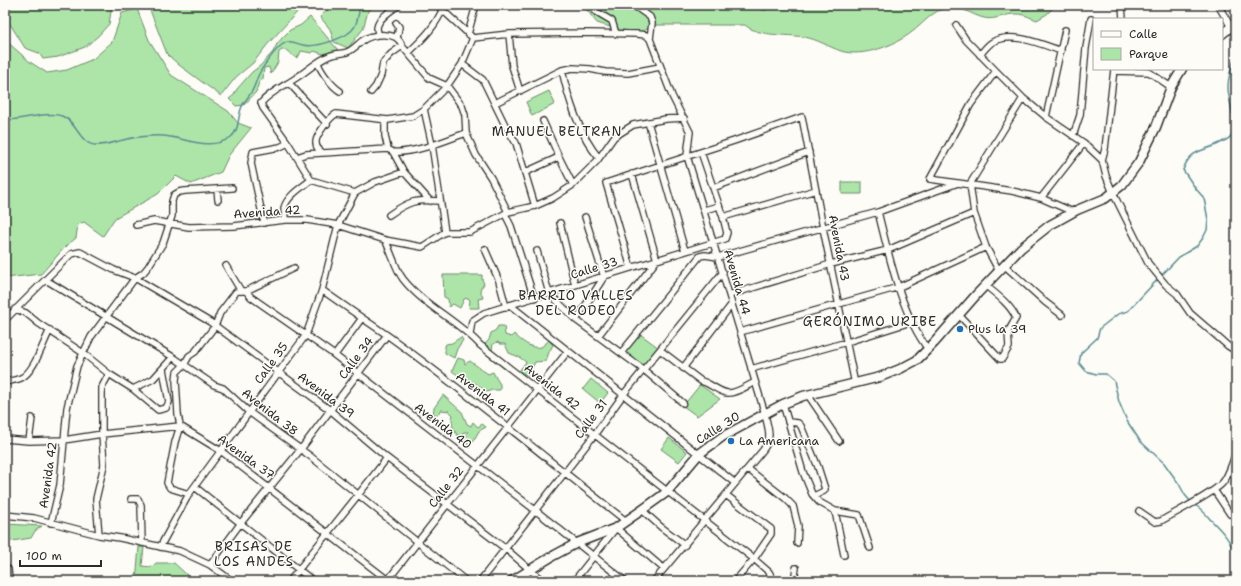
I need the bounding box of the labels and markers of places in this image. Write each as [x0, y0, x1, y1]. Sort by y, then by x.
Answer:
place label: Plus la 39 [968, 321, 1026, 337]
marker: Plus la 39 [955, 324, 965, 334]
place label: La Americana [739, 433, 820, 449]
marker: La Americana [726, 436, 736, 446]

